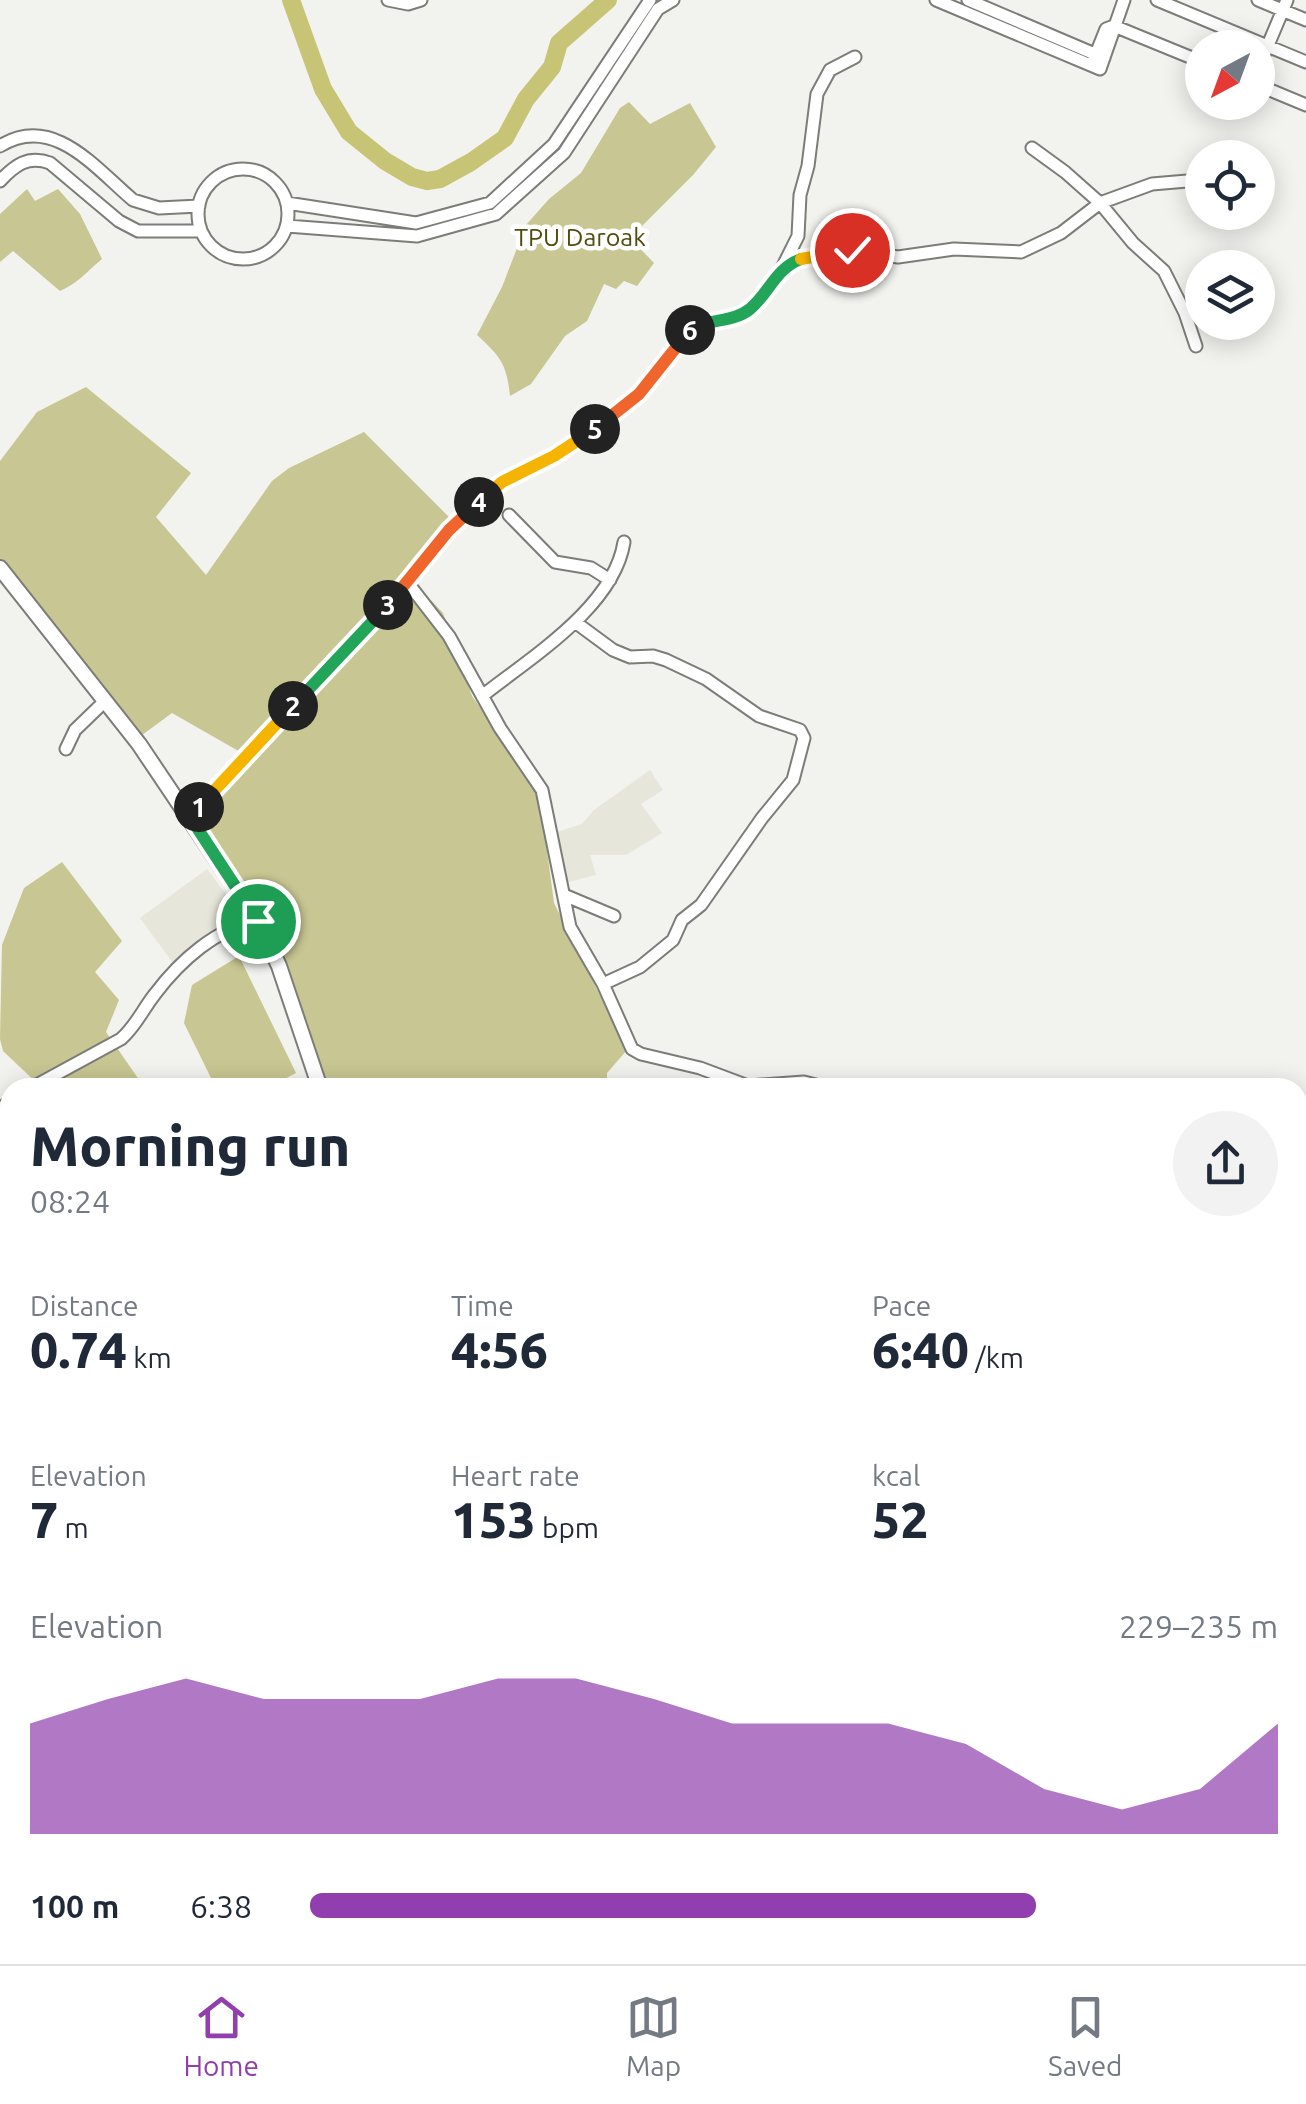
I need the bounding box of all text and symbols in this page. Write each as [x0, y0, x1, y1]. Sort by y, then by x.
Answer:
north arrow [1185, 30, 1275, 120]
map controls [1185, 30, 1275, 340]
button: locate [1185, 140, 1275, 230]
pin [810, 208, 895, 293]
park label: TPU Daroak [514, 223, 646, 251]
icon: check [825, 223, 880, 278]
button: layers [1185, 250, 1275, 340]
pin: 6 [665, 305, 715, 355]
text: 6 [682, 314, 698, 345]
pin: 5 [570, 404, 620, 454]
text: 5 [587, 413, 603, 444]
pin: 4 [454, 477, 504, 527]
text: 4 [471, 486, 487, 517]
pin: 3 [363, 580, 413, 630]
text: 3 [380, 589, 396, 620]
pin: 2 [268, 681, 318, 731]
text: 2 [285, 690, 301, 721]
pin: 1 [174, 782, 224, 832]
text: 1 [191, 791, 207, 822]
pin [216, 879, 301, 964]
icon: arrive [231, 894, 286, 949]
button: share [1173, 1111, 1278, 1216]
text: Morning run [30, 1115, 351, 1176]
text: 08:24 [30, 1183, 110, 1219]
text: Distance [30, 1290, 138, 1321]
text: Time [451, 1290, 514, 1321]
text: Pace [872, 1290, 931, 1321]
text: 0.74 [30, 1321, 127, 1377]
text: 4:56 [451, 1321, 548, 1377]
text: 6:40 [872, 1321, 969, 1377]
text: km [127, 1342, 172, 1373]
text: /km [969, 1342, 1024, 1373]
text: Elevation [30, 1460, 147, 1491]
text: Heart rate [451, 1460, 580, 1491]
text: kcal [872, 1460, 920, 1491]
text: 7 [30, 1491, 58, 1547]
text: 153 [451, 1491, 536, 1547]
text: 52 [872, 1491, 928, 1547]
text: m [58, 1512, 89, 1543]
text: bpm [536, 1512, 599, 1543]
text: Elevation [30, 1608, 163, 1644]
text: 229–235 m [1119, 1608, 1278, 1644]
text: 100 m [30, 1888, 119, 1924]
text: 6:38 [190, 1888, 252, 1924]
tab: Home [183, 1990, 259, 2081]
tab: Map [626, 1990, 681, 2081]
tab: Saved [1048, 1990, 1123, 2081]

